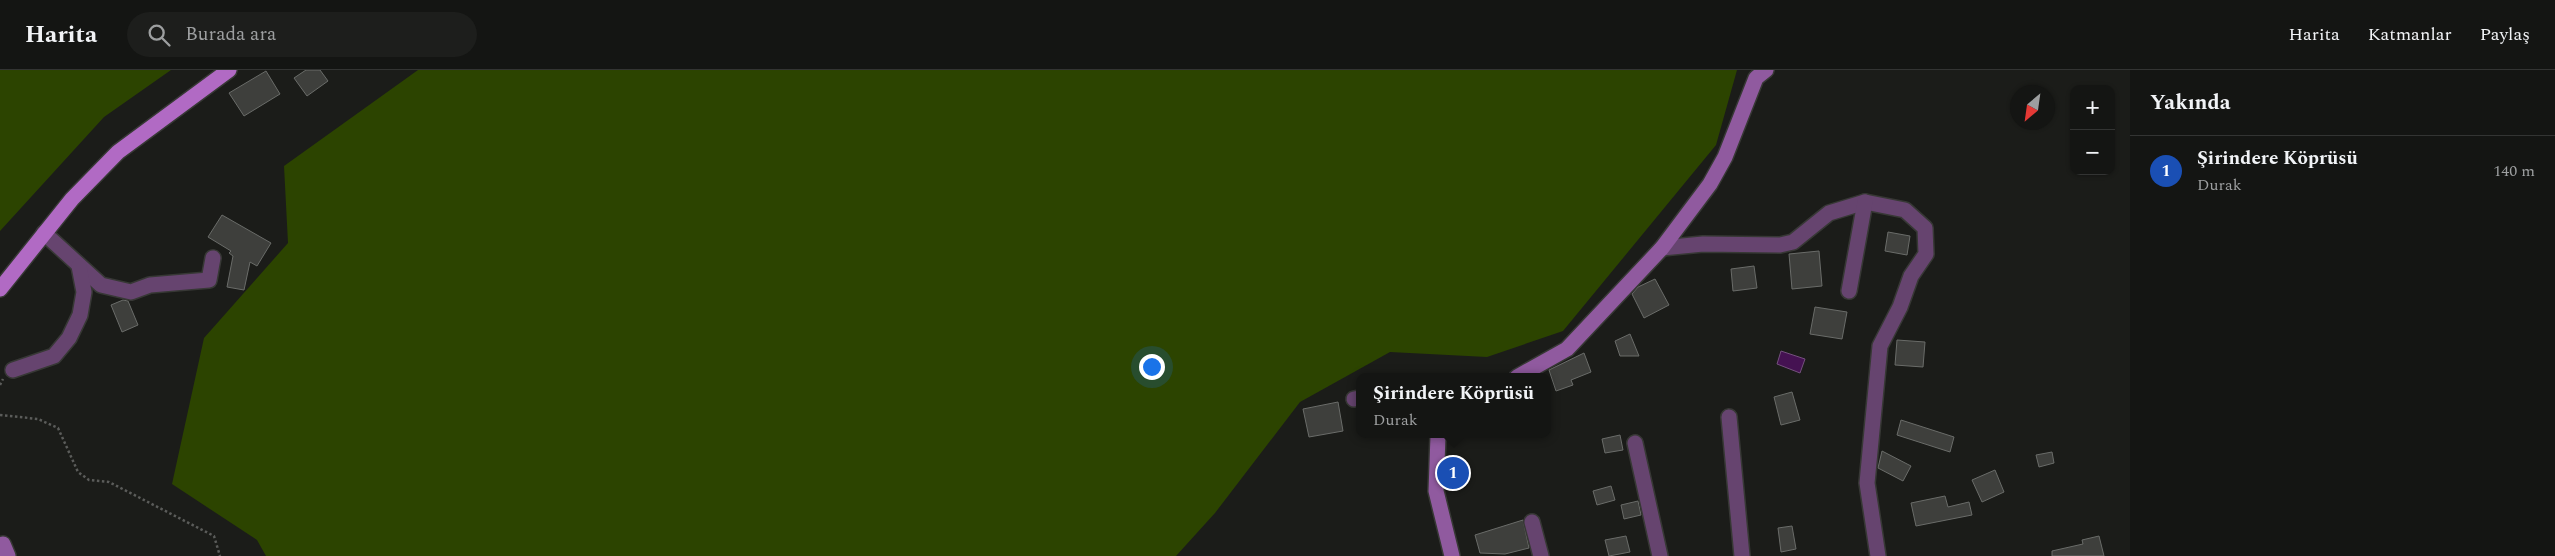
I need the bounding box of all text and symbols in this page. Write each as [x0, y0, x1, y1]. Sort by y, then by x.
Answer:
search box [127, 12, 477, 57]
text: Harita [25, 17, 97, 53]
text: Burada ara [185, 20, 276, 49]
icon: search [145, 21, 173, 49]
text: Harita [2288, 21, 2340, 48]
text: Katmanlar [2368, 21, 2452, 48]
text: Paylaş [2480, 21, 2530, 48]
north arrow [2010, 85, 2055, 130]
map controls [2070, 85, 2115, 175]
button: + [2070, 85, 2115, 130]
text: Yakında [2150, 87, 2231, 119]
button: − [2070, 130, 2115, 175]
text: Şirindere Köprüsü [2197, 144, 2358, 173]
text: 1 [2162, 159, 2170, 183]
text: 140 m [2493, 159, 2535, 183]
text: Durak [2197, 173, 2242, 197]
your location [1139, 354, 1165, 380]
popup [1356, 373, 1551, 438]
text: Şirindere Köprüsü [1373, 379, 1534, 408]
text: Durak [1373, 408, 1418, 432]
pin: 1 [1437, 454, 1469, 492]

